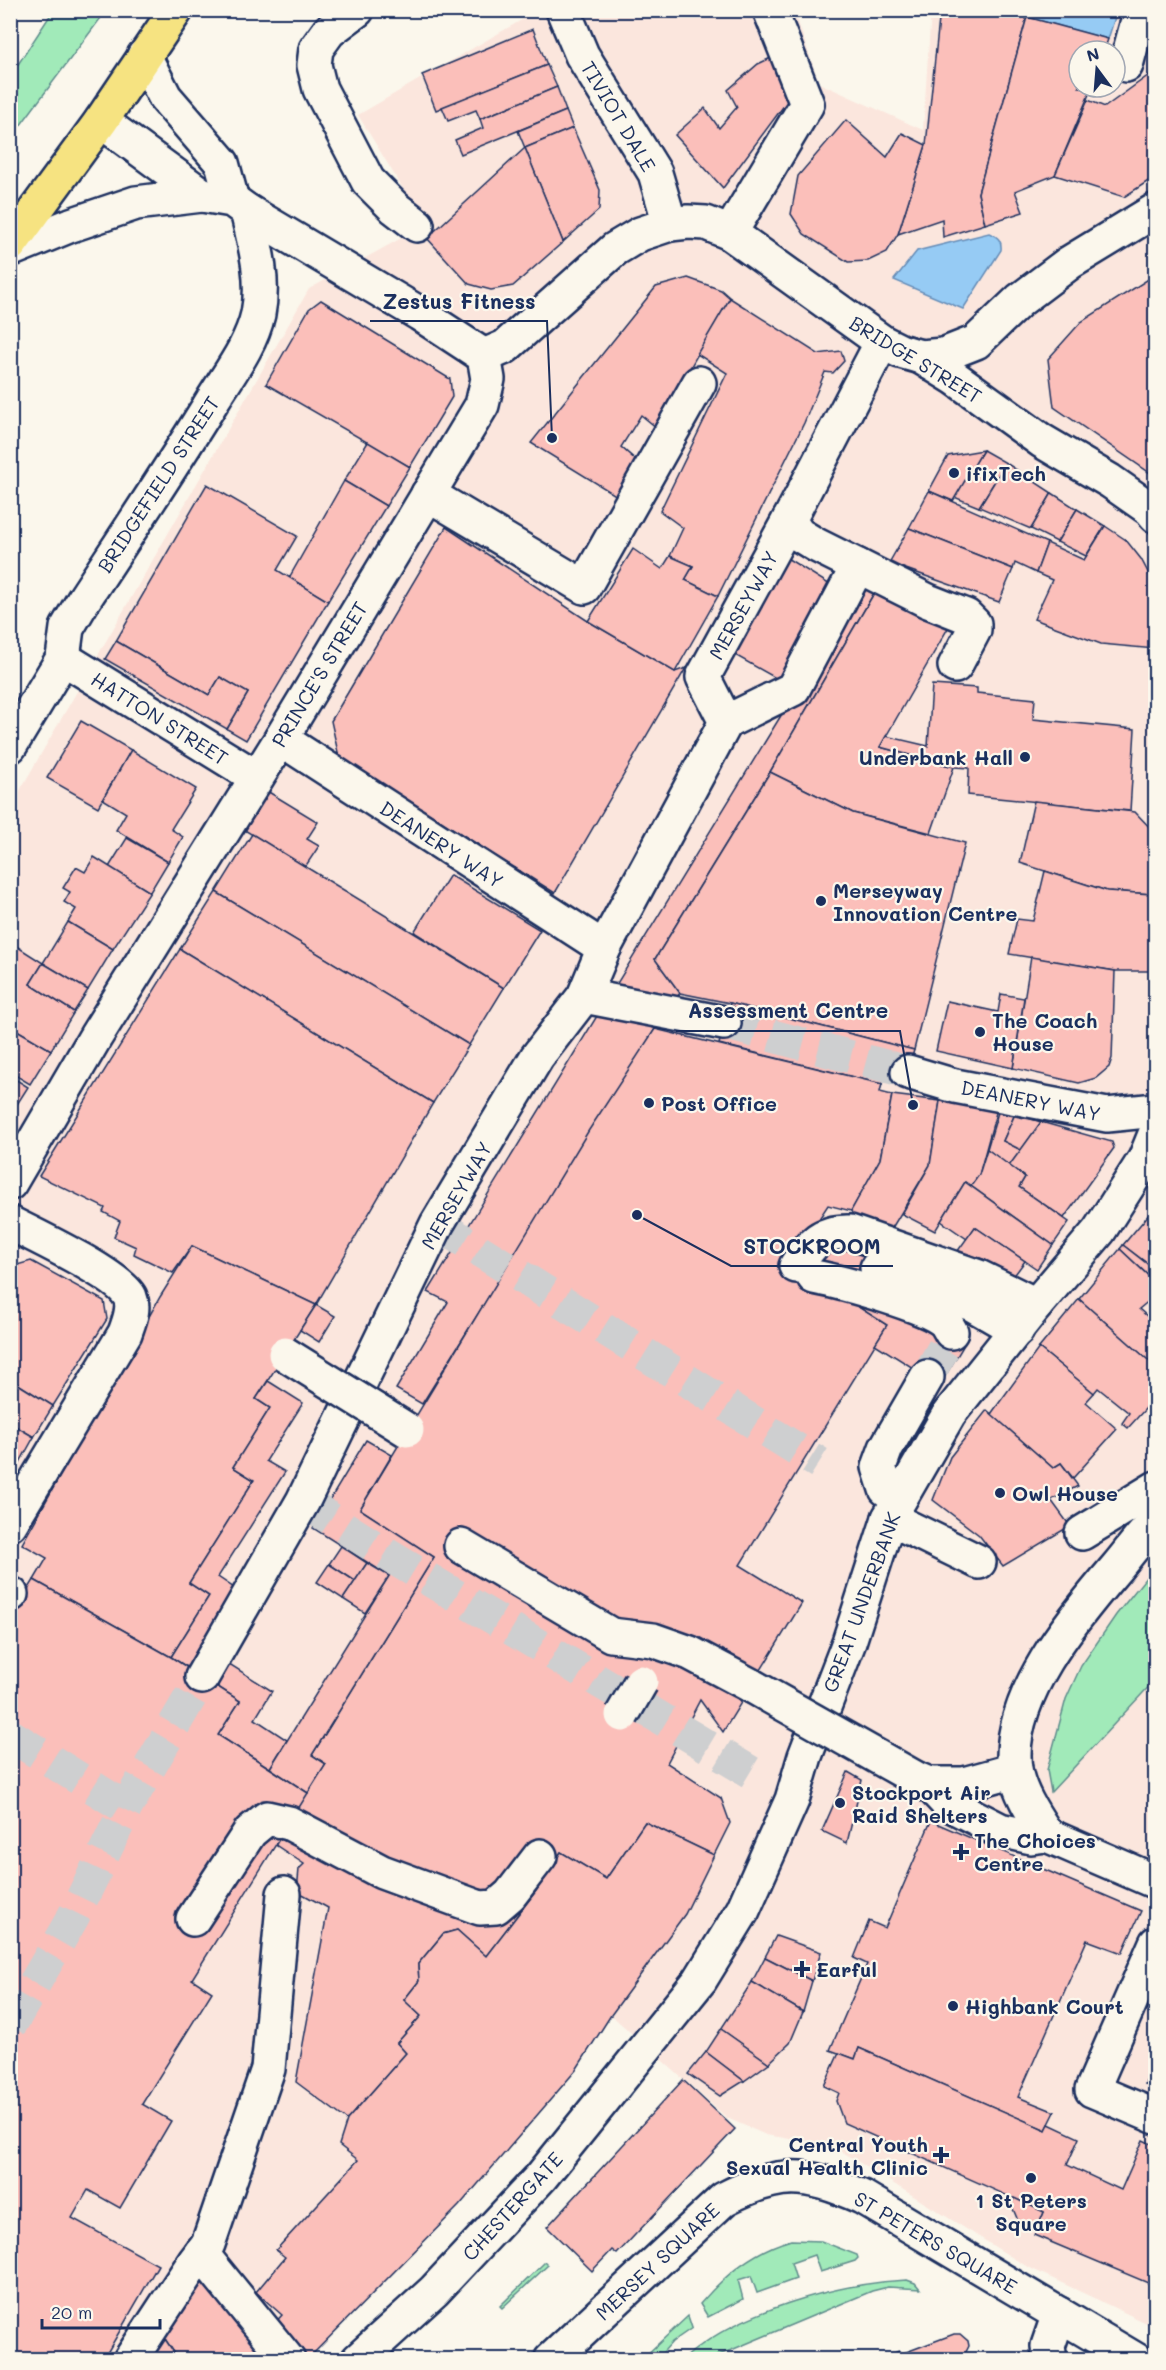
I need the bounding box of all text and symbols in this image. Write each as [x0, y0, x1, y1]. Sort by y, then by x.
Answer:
north arrow [1067, 39, 1127, 99]
text: N [1084, 42, 1101, 66]
street label: TIVIOT DALE [576, 56, 662, 176]
callout: Zestus Fitness [370, 282, 547, 321]
text: Zestus Fitness [382, 287, 536, 314]
street label: BRIDGE STREET [845, 309, 987, 409]
street label: BRIDGEFIELD STREET [91, 391, 225, 577]
place label: ifixTech [966, 460, 1046, 486]
marker: ifixTech [947, 466, 961, 480]
street label: MERSEYWAY [702, 546, 784, 664]
street label: PRINCE'S STREET [265, 596, 373, 752]
street label: HATTON STREET [87, 665, 233, 771]
place label: Underbank Hall [859, 744, 1013, 770]
marker: Underbank Hall [1018, 750, 1032, 764]
street label: DEANERY WAY [375, 794, 509, 894]
place label: Merseyway Innovation Centre [833, 877, 1017, 926]
marker: Merseyway Innovation Centre [814, 894, 828, 908]
callout: Assessment Centre [676, 992, 900, 1031]
text: Assessment Centre [688, 996, 888, 1023]
place label: The Coach House [992, 1007, 1097, 1056]
marker: The Coach House [973, 1025, 987, 1039]
street label: DEANERY WAY [959, 1074, 1103, 1126]
place label: Post Office [661, 1090, 777, 1116]
marker: Post Office [642, 1096, 656, 1110]
street label: MERSEYWAY [415, 1136, 497, 1254]
callout: STOCKROOM [731, 1227, 893, 1266]
text: STOCKROOM [743, 1232, 881, 1259]
place label: Owl House [1012, 1480, 1118, 1506]
marker: Owl House [993, 1486, 1007, 1500]
street label: GREAT UNDERBANK [816, 1508, 906, 1696]
place label: Stockport Air Raid Shelters [852, 1779, 991, 1828]
marker: Stockport Air Raid Shelters [833, 1796, 847, 1810]
place label: The Choices Centre [974, 1827, 1096, 1876]
marker: The Choices Centre [952, 1843, 970, 1861]
place label: Earful [816, 1956, 877, 1982]
marker: Earful [793, 1960, 811, 1978]
place label: Highbank Court [965, 1993, 1124, 2019]
marker: Highbank Court [946, 1999, 960, 2013]
place label: Central Youth Sexual Health Clinic [726, 2131, 928, 2180]
street label: CHESTERGATE [456, 2146, 568, 2266]
marker: Central Youth Sexual Health Clinic [932, 2146, 950, 2164]
marker: 1 St Peters Square [1024, 2171, 1038, 2185]
street label: ST PETERS SQUARE [850, 2185, 1022, 2299]
place label: 1 St Peters Square [975, 2187, 1087, 2236]
street label: MERSEY SQUARE [589, 2197, 725, 2325]
scale bar [42, 2292, 160, 2330]
text: 20 m [51, 2300, 92, 2324]

